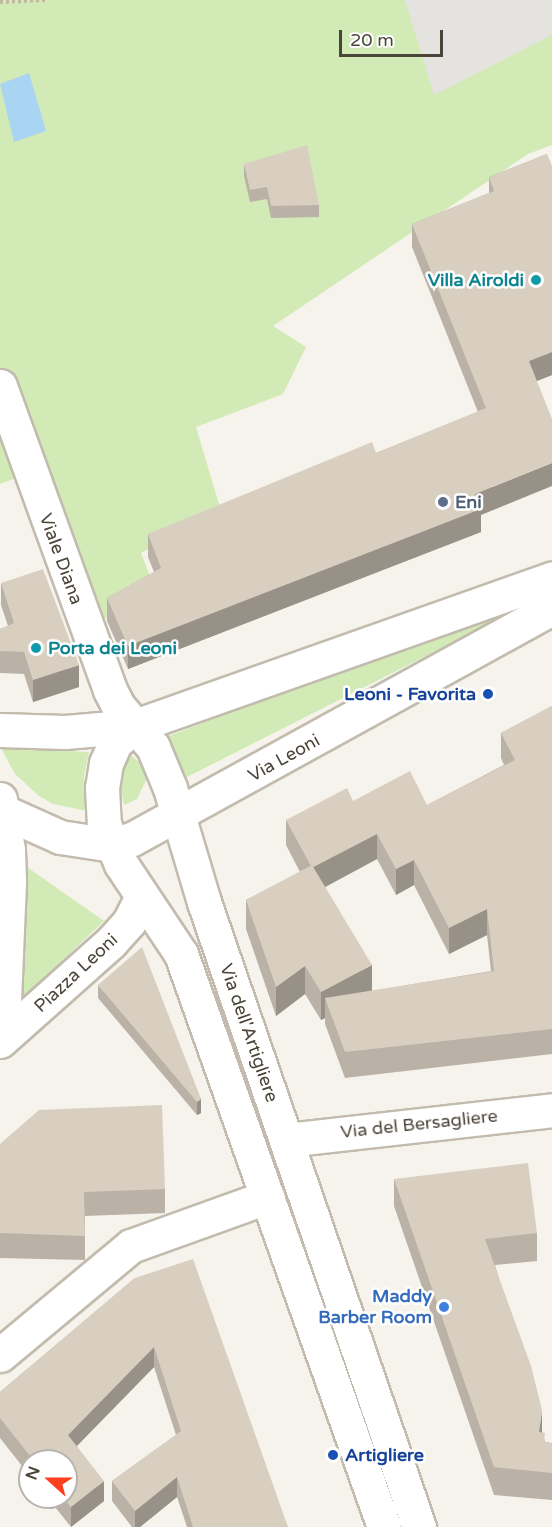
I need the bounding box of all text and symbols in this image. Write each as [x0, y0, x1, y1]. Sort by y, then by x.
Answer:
scale bar [342, 18, 446, 56]
text: 20 m [350, 29, 394, 51]
place label: Villa Airoldi [428, 269, 524, 291]
marker: Villa Airoldi [529, 273, 543, 287]
place label: Eni [455, 491, 482, 513]
marker: Eni [436, 495, 450, 509]
street label: Viale Diana [35, 511, 87, 607]
place label: Porta dei Leoni [48, 637, 177, 659]
marker: Porta dei Leoni [29, 641, 43, 655]
place label: Leoni - Favorita [344, 683, 476, 705]
marker: Leoni - Favorita [481, 687, 495, 701]
street label: Via Leoni [244, 730, 324, 786]
street label: Piazza Leoni [30, 929, 122, 1017]
street label: Via dell'Artigliere [215, 961, 283, 1105]
street label: Via del Bersagliere [339, 1105, 499, 1143]
place label: Maddy Barber Room [318, 1286, 432, 1328]
marker: Maddy Barber Room [437, 1300, 451, 1314]
place label: Artigliere [345, 1444, 424, 1466]
marker: Artigliere [326, 1448, 340, 1462]
north arrow [18, 1449, 78, 1509]
text: N [21, 1464, 45, 1483]

